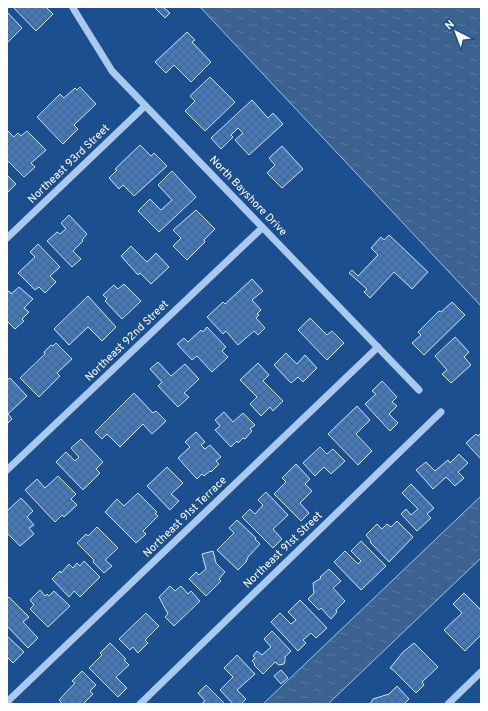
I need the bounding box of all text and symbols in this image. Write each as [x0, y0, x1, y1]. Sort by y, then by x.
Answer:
north arrow [436, 12, 476, 52]
text: N [442, 17, 458, 33]
street label: Northeast 93rd Street [25, 121, 113, 207]
street label: North Bayshore Drive [206, 153, 290, 239]
street label: Northeast 92nd Street [82, 297, 172, 385]
street label: Northeast 91st Terrace [140, 473, 230, 561]
street label: Northeast 91st Street [241, 509, 325, 591]

